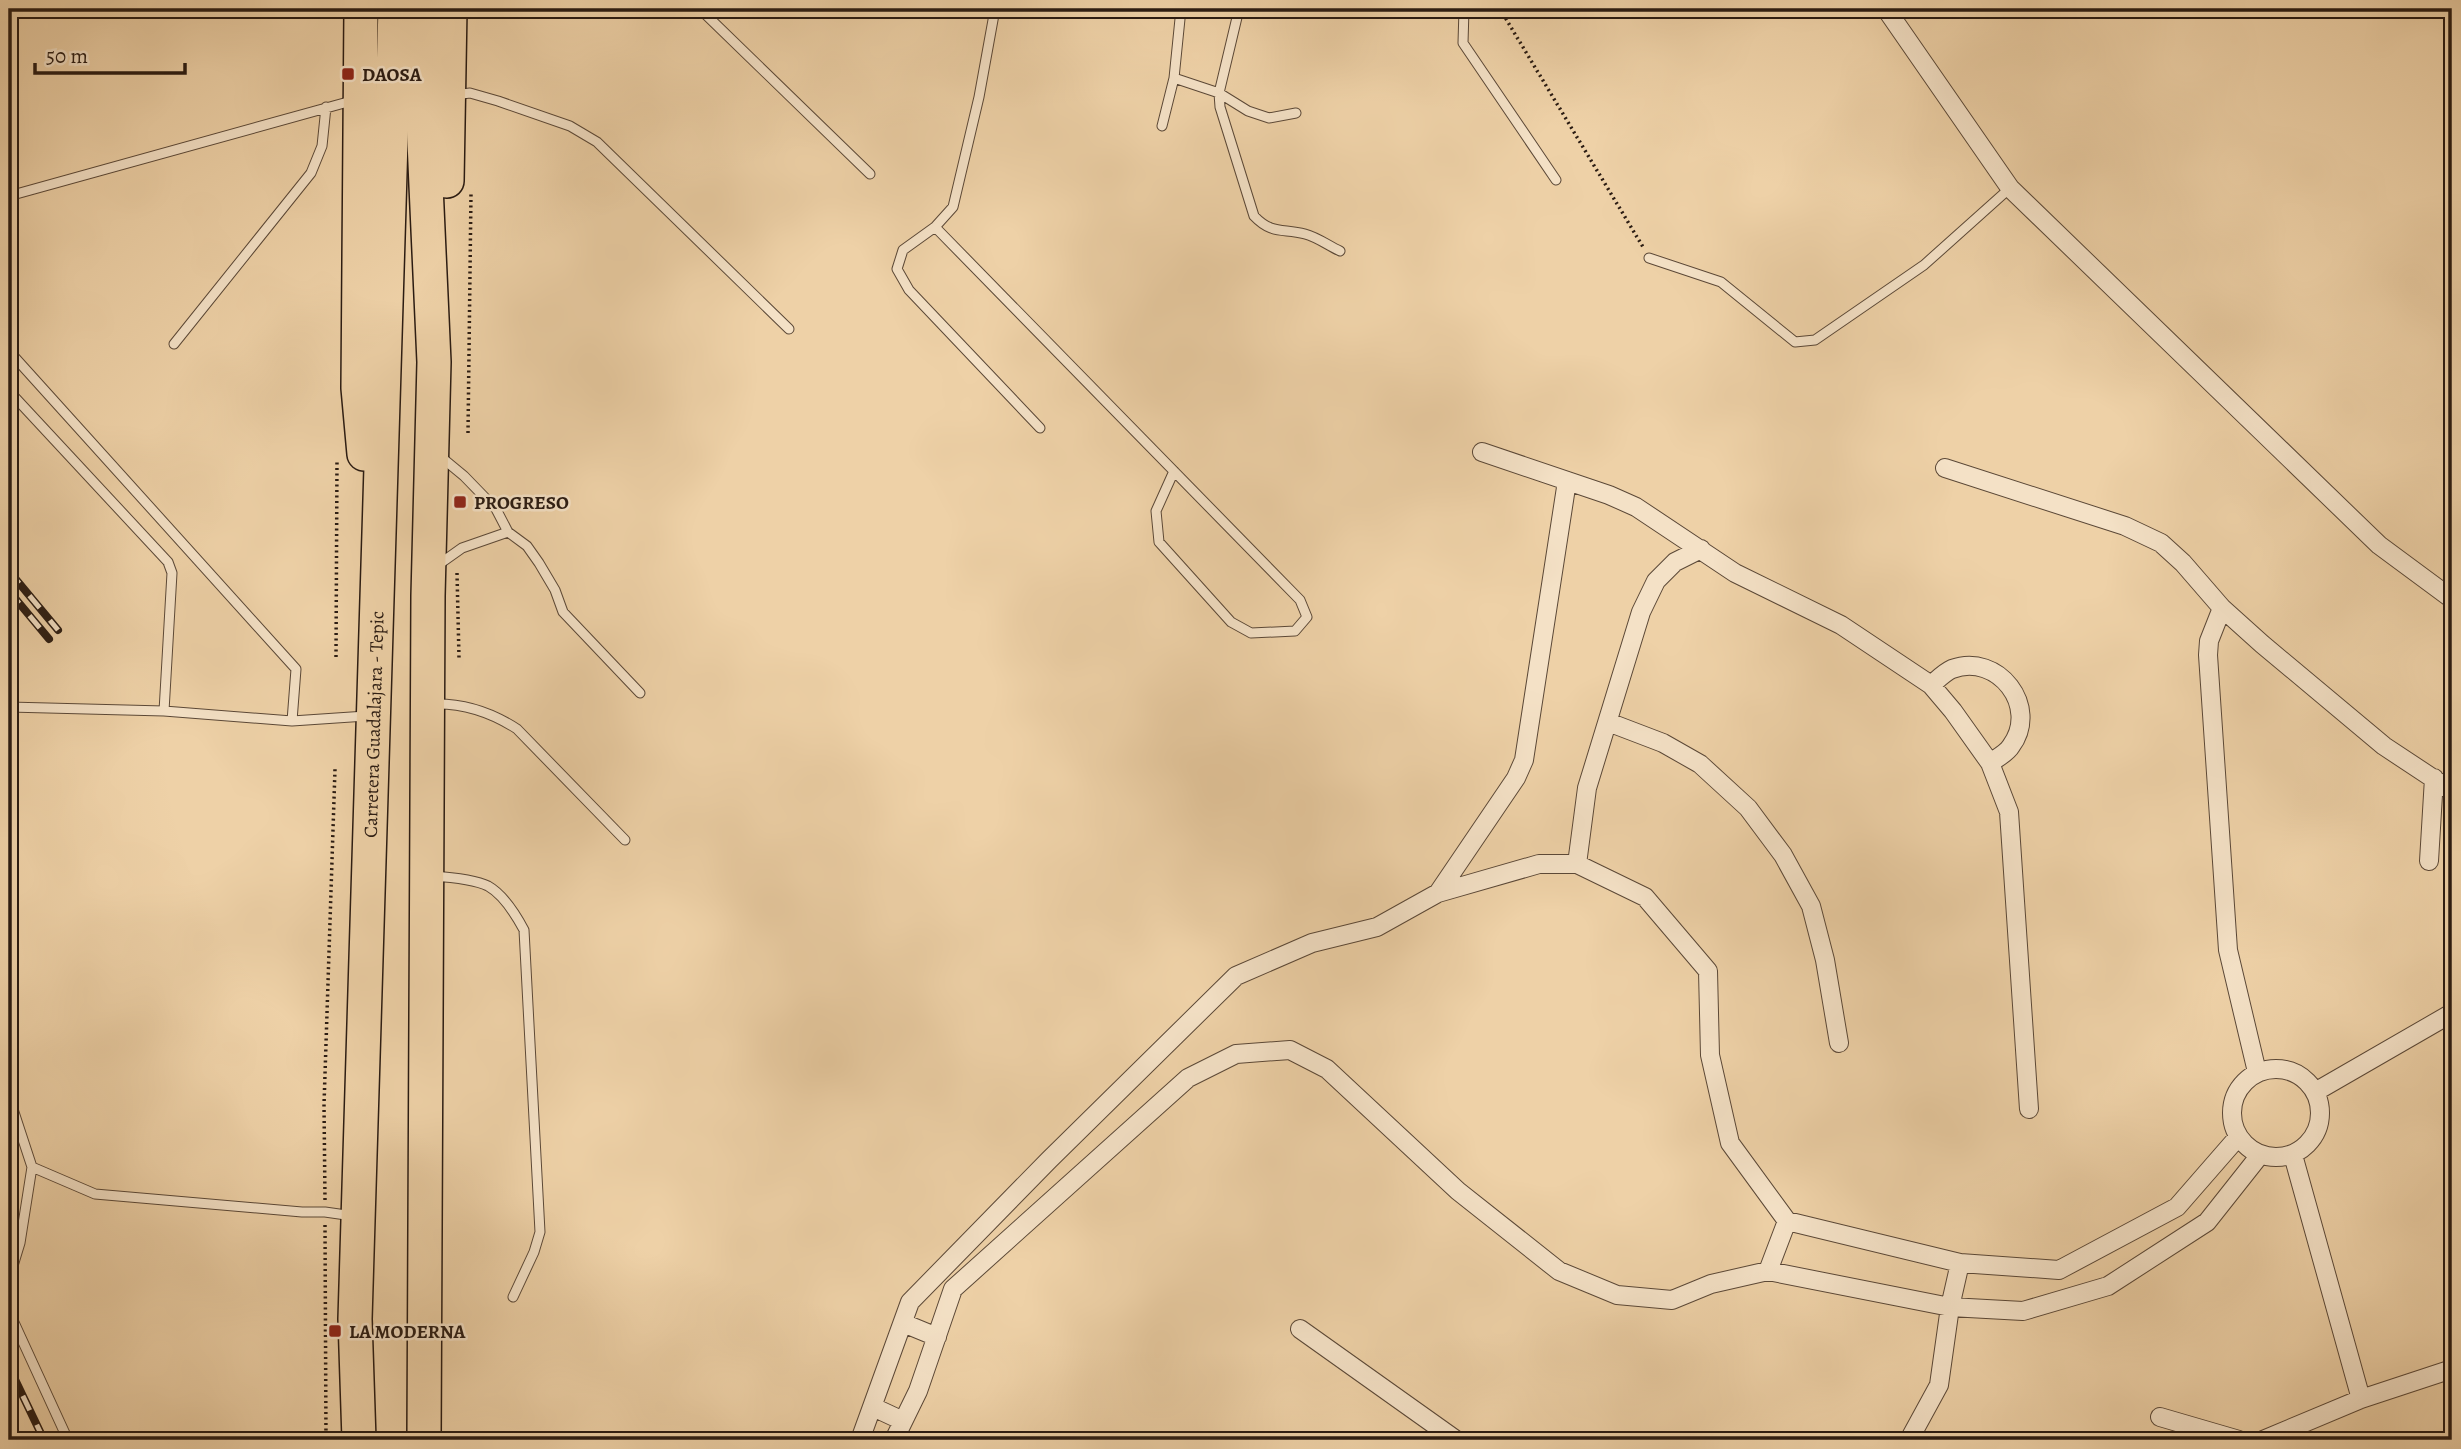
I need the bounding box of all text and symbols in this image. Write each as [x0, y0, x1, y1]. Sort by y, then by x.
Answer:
scale bar [35, 32, 186, 76]
text: 50 m [46, 42, 88, 70]
place label: DAOSA [362, 62, 423, 88]
marker: DAOSA [340, 66, 356, 82]
place label: PROGRESO [474, 490, 569, 516]
marker: PROGRESO [452, 494, 468, 510]
street label: Carretera Guadalajara - Tepic [358, 611, 391, 838]
place label: LA MODERNA [349, 1319, 466, 1345]
marker: LA MODERNA [327, 1323, 343, 1339]

